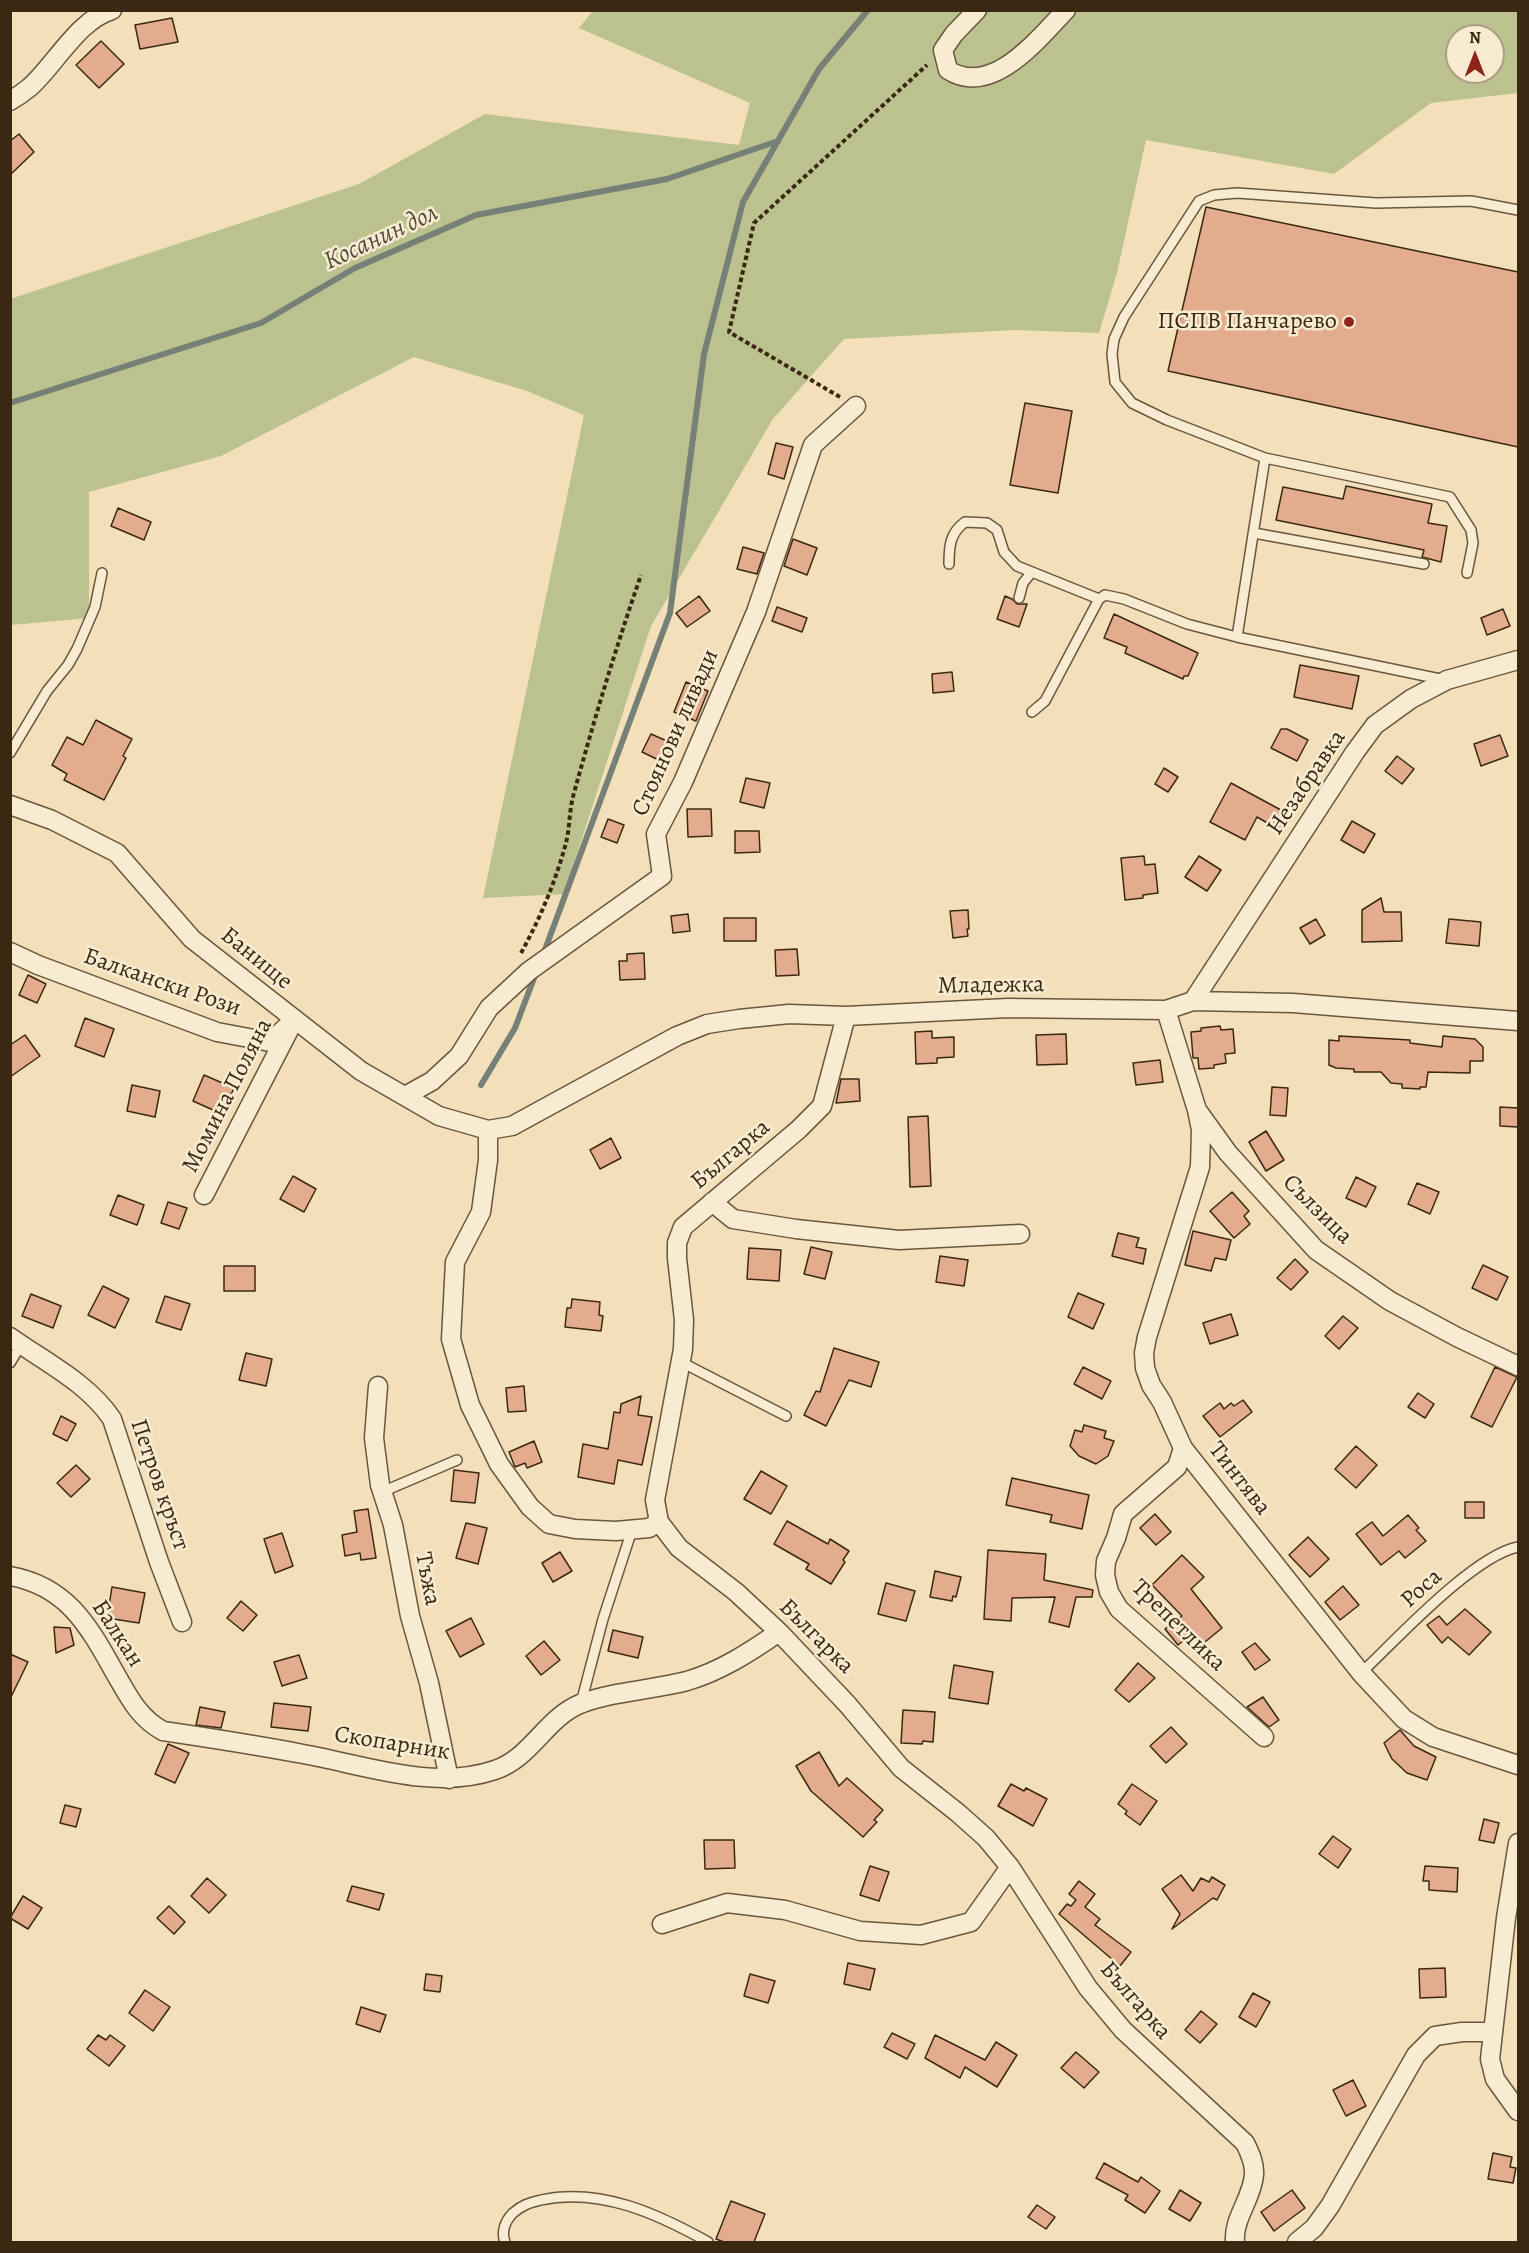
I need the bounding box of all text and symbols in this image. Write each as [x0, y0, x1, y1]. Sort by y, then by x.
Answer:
north arrow [1445, 24, 1505, 84]
text: N [1469, 27, 1481, 49]
water label: Косанин дол [319, 198, 443, 278]
place label: ПСПВ Панчарево [1158, 308, 1337, 336]
marker: ПСПВ Панчарево [1342, 315, 1356, 329]
street label: Стоянови ливади [626, 645, 726, 821]
street label: Незабравка [1261, 725, 1353, 841]
street label: Банище [214, 921, 298, 997]
street label: Балкански Рози [79, 943, 245, 1023]
street label: Младежка [937, 971, 1045, 1001]
street label: Момина Поляна [177, 1014, 279, 1178]
street label: Българка [685, 1114, 777, 1196]
street label: Сълзица [1276, 1169, 1358, 1251]
street label: Петров кръст [123, 1416, 195, 1554]
street label: Тинтява [1201, 1437, 1277, 1521]
street label: Тъжа [408, 1550, 446, 1608]
street label: Роса [1395, 1563, 1449, 1615]
street label: Трепетлика [1125, 1574, 1231, 1678]
street label: Българка [772, 1593, 860, 1681]
street label: Балкан [85, 1595, 149, 1673]
street label: Скопарник [332, 1721, 452, 1767]
street label: Българка [1093, 1956, 1177, 2046]

